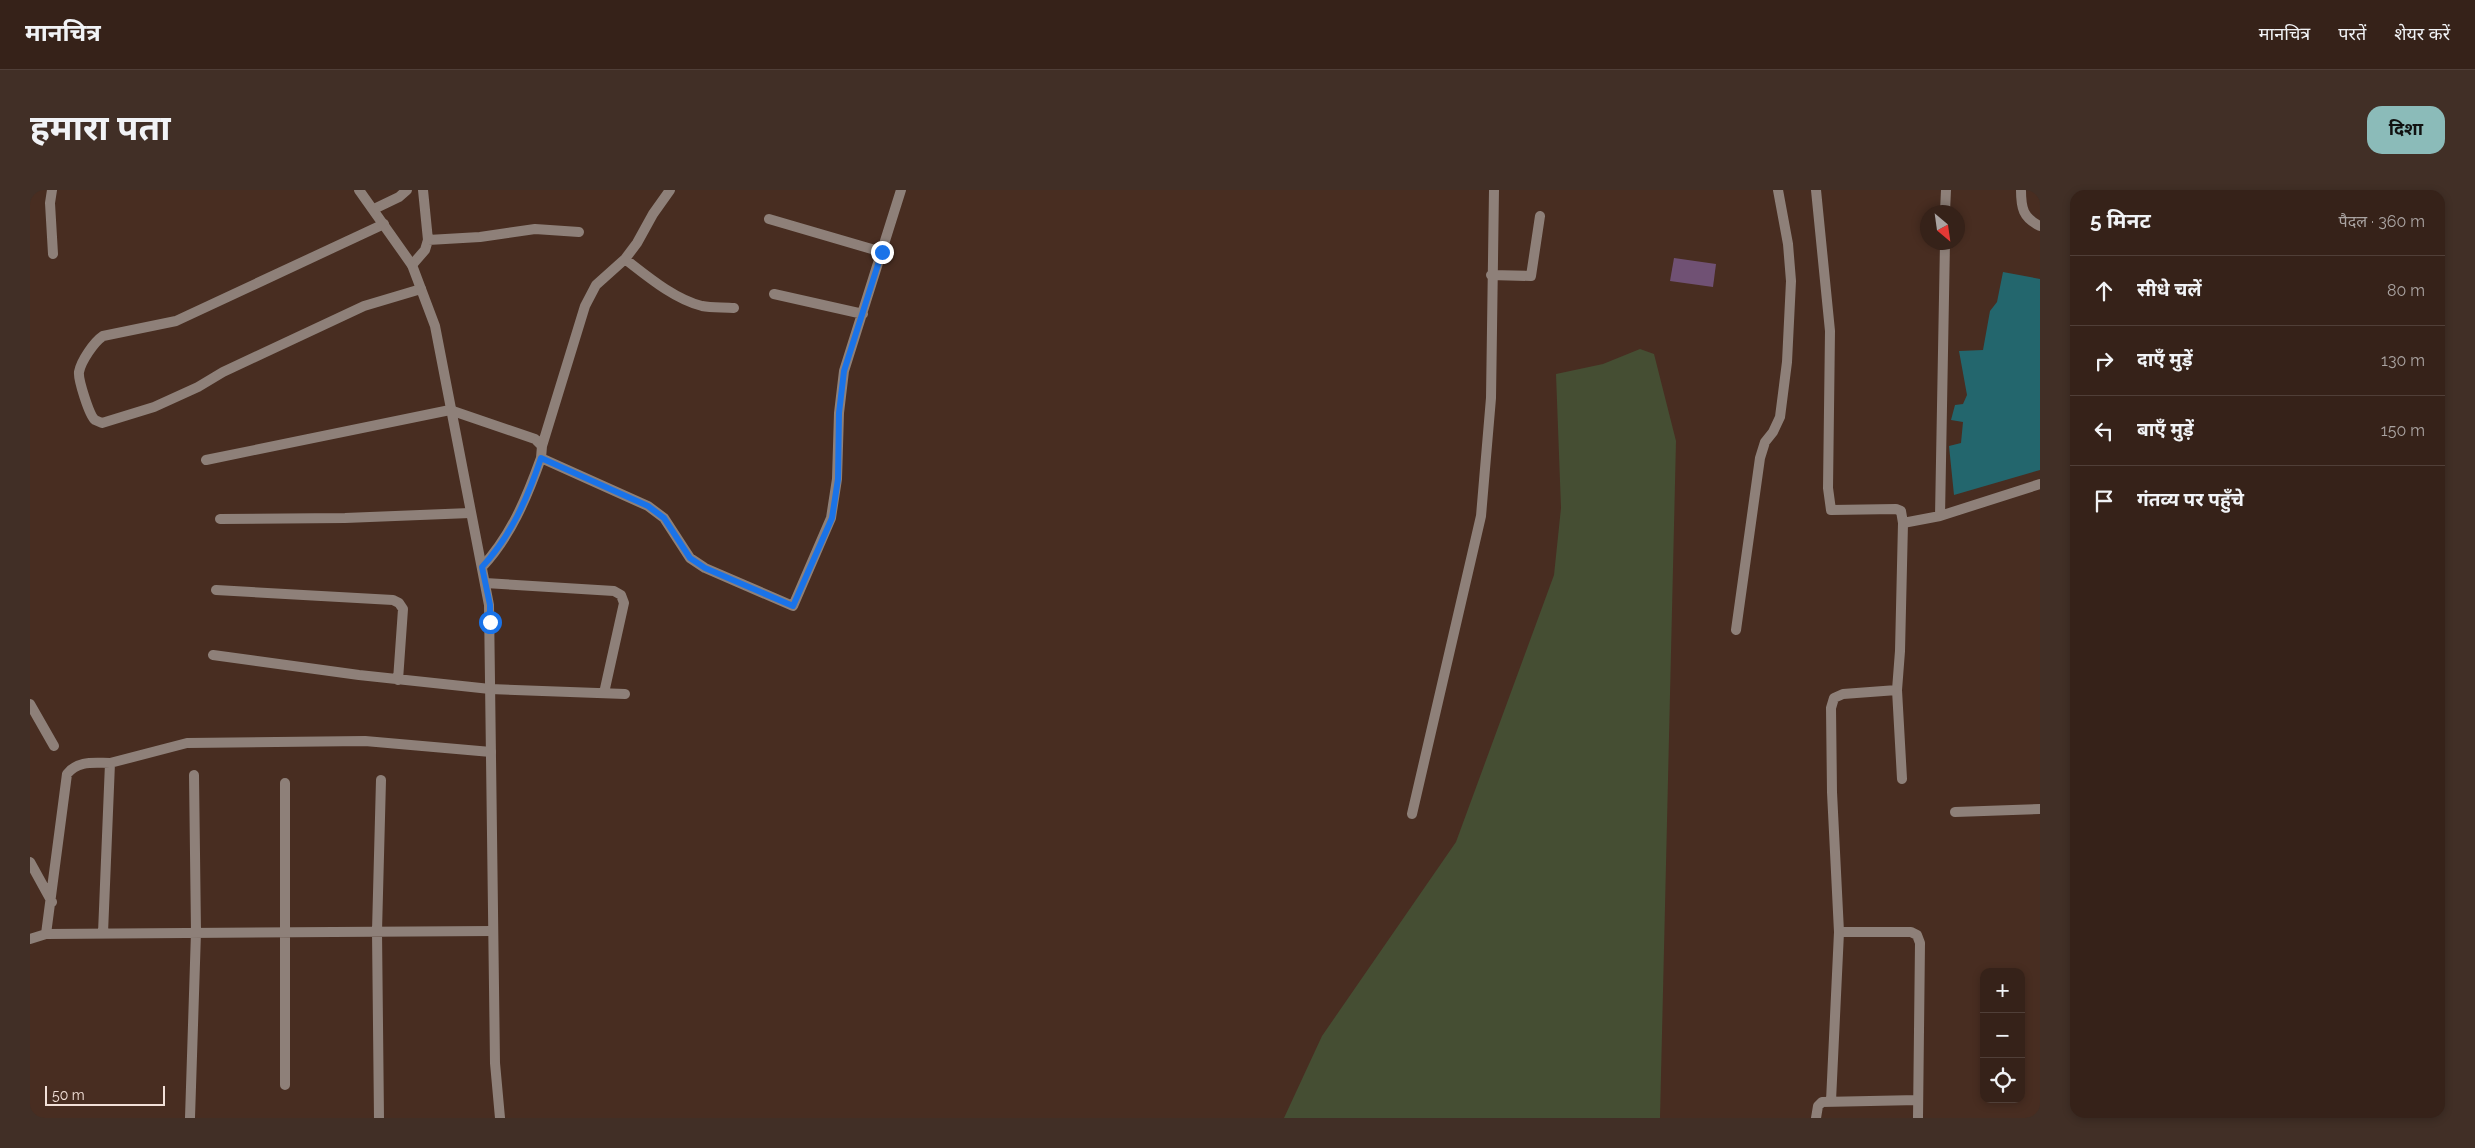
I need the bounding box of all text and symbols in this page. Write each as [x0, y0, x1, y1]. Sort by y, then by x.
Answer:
text: मानचित्र [25, 18, 101, 47]
text: मानचित्र [2259, 23, 2310, 44]
text: परतें [2338, 23, 2366, 44]
text: शेयर करें [2394, 23, 2450, 44]
button: दिशा [2367, 106, 2445, 154]
text: हमारा पता [30, 107, 171, 148]
north arrow [1920, 205, 1965, 250]
text: 5 मिनट [2090, 208, 2151, 233]
text: पैदल · 360 m [2339, 212, 2425, 231]
route end [871, 241, 894, 264]
icon: ahead [2090, 277, 2118, 305]
text: सीधे चलें [2137, 278, 2201, 300]
text: 80 m [2387, 281, 2425, 300]
icon: right [2090, 347, 2118, 375]
text: दाएँ मुड़ें [2137, 348, 2193, 370]
text: 130 m [2381, 351, 2425, 370]
icon: left [2090, 417, 2118, 445]
text: बाएँ मुड़ें [2137, 418, 2194, 440]
text: 150 m [2381, 421, 2425, 440]
icon: arrive [2090, 487, 2118, 515]
text: गंतव्य पर पहुँचे [2137, 488, 2244, 510]
route start [479, 611, 502, 634]
map controls [1980, 968, 2025, 1103]
button: + [1980, 968, 2025, 1013]
button: − [1980, 1013, 2025, 1058]
button: locate [1980, 1058, 2025, 1103]
scale bar [45, 1083, 165, 1106]
text: 50 m [52, 1087, 85, 1103]

